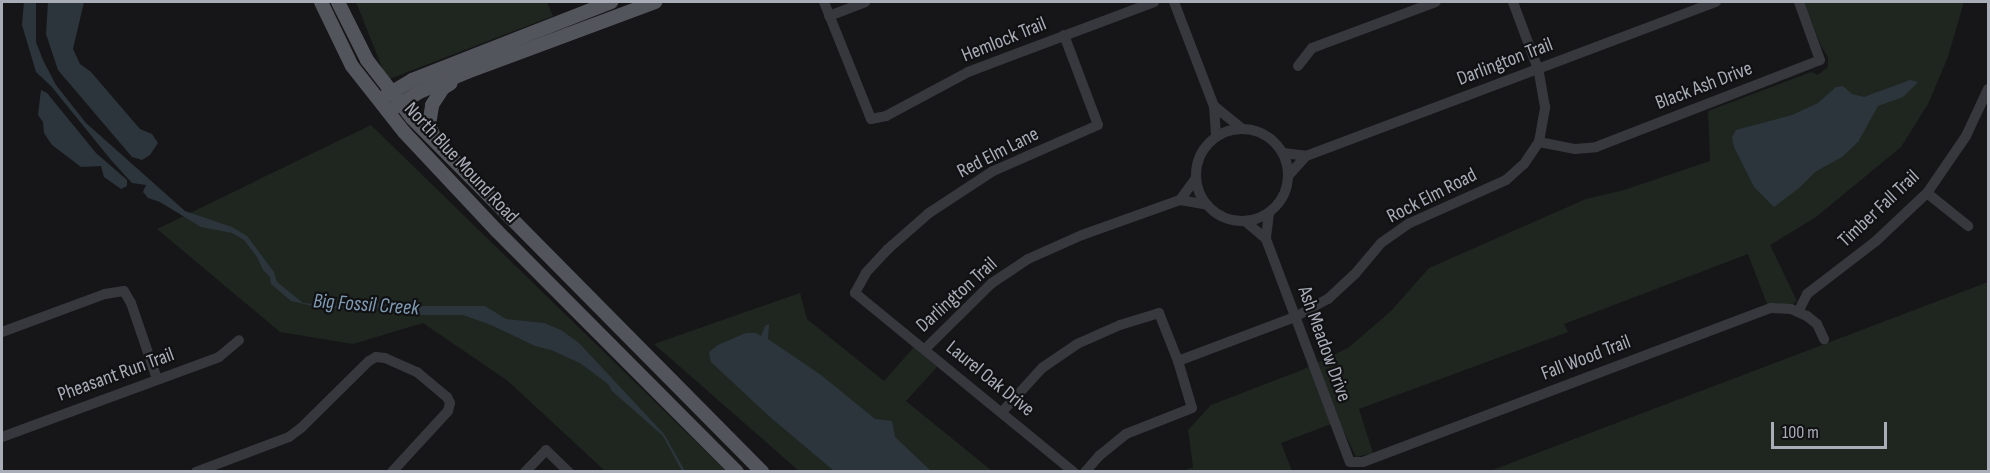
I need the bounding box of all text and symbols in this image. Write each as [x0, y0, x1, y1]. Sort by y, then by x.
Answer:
street label: Hemlock Trail [958, 12, 1050, 68]
street label: Darlington Trail [1454, 33, 1556, 91]
street label: Black Ash Drive [1652, 57, 1756, 115]
street label: North Blue Mound Road [399, 98, 523, 228]
street label: Red Elm Lane [953, 122, 1043, 184]
street label: Rock Elm Road [1383, 163, 1481, 229]
street label: Timber Fall Trail [1833, 165, 1925, 253]
street label: Darlington Trail [912, 252, 1002, 338]
street label: Ash Meadow Drive [1292, 283, 1356, 405]
water label: Big Fossil Creek [312, 289, 420, 321]
street label: Fall Wood Trail [1538, 330, 1634, 386]
street label: Laurel Oak Drive [941, 336, 1039, 422]
street label: Pheasant Run Trail [55, 343, 177, 407]
scale bar [1774, 410, 1890, 448]
text: 100 m [1782, 422, 1819, 443]

